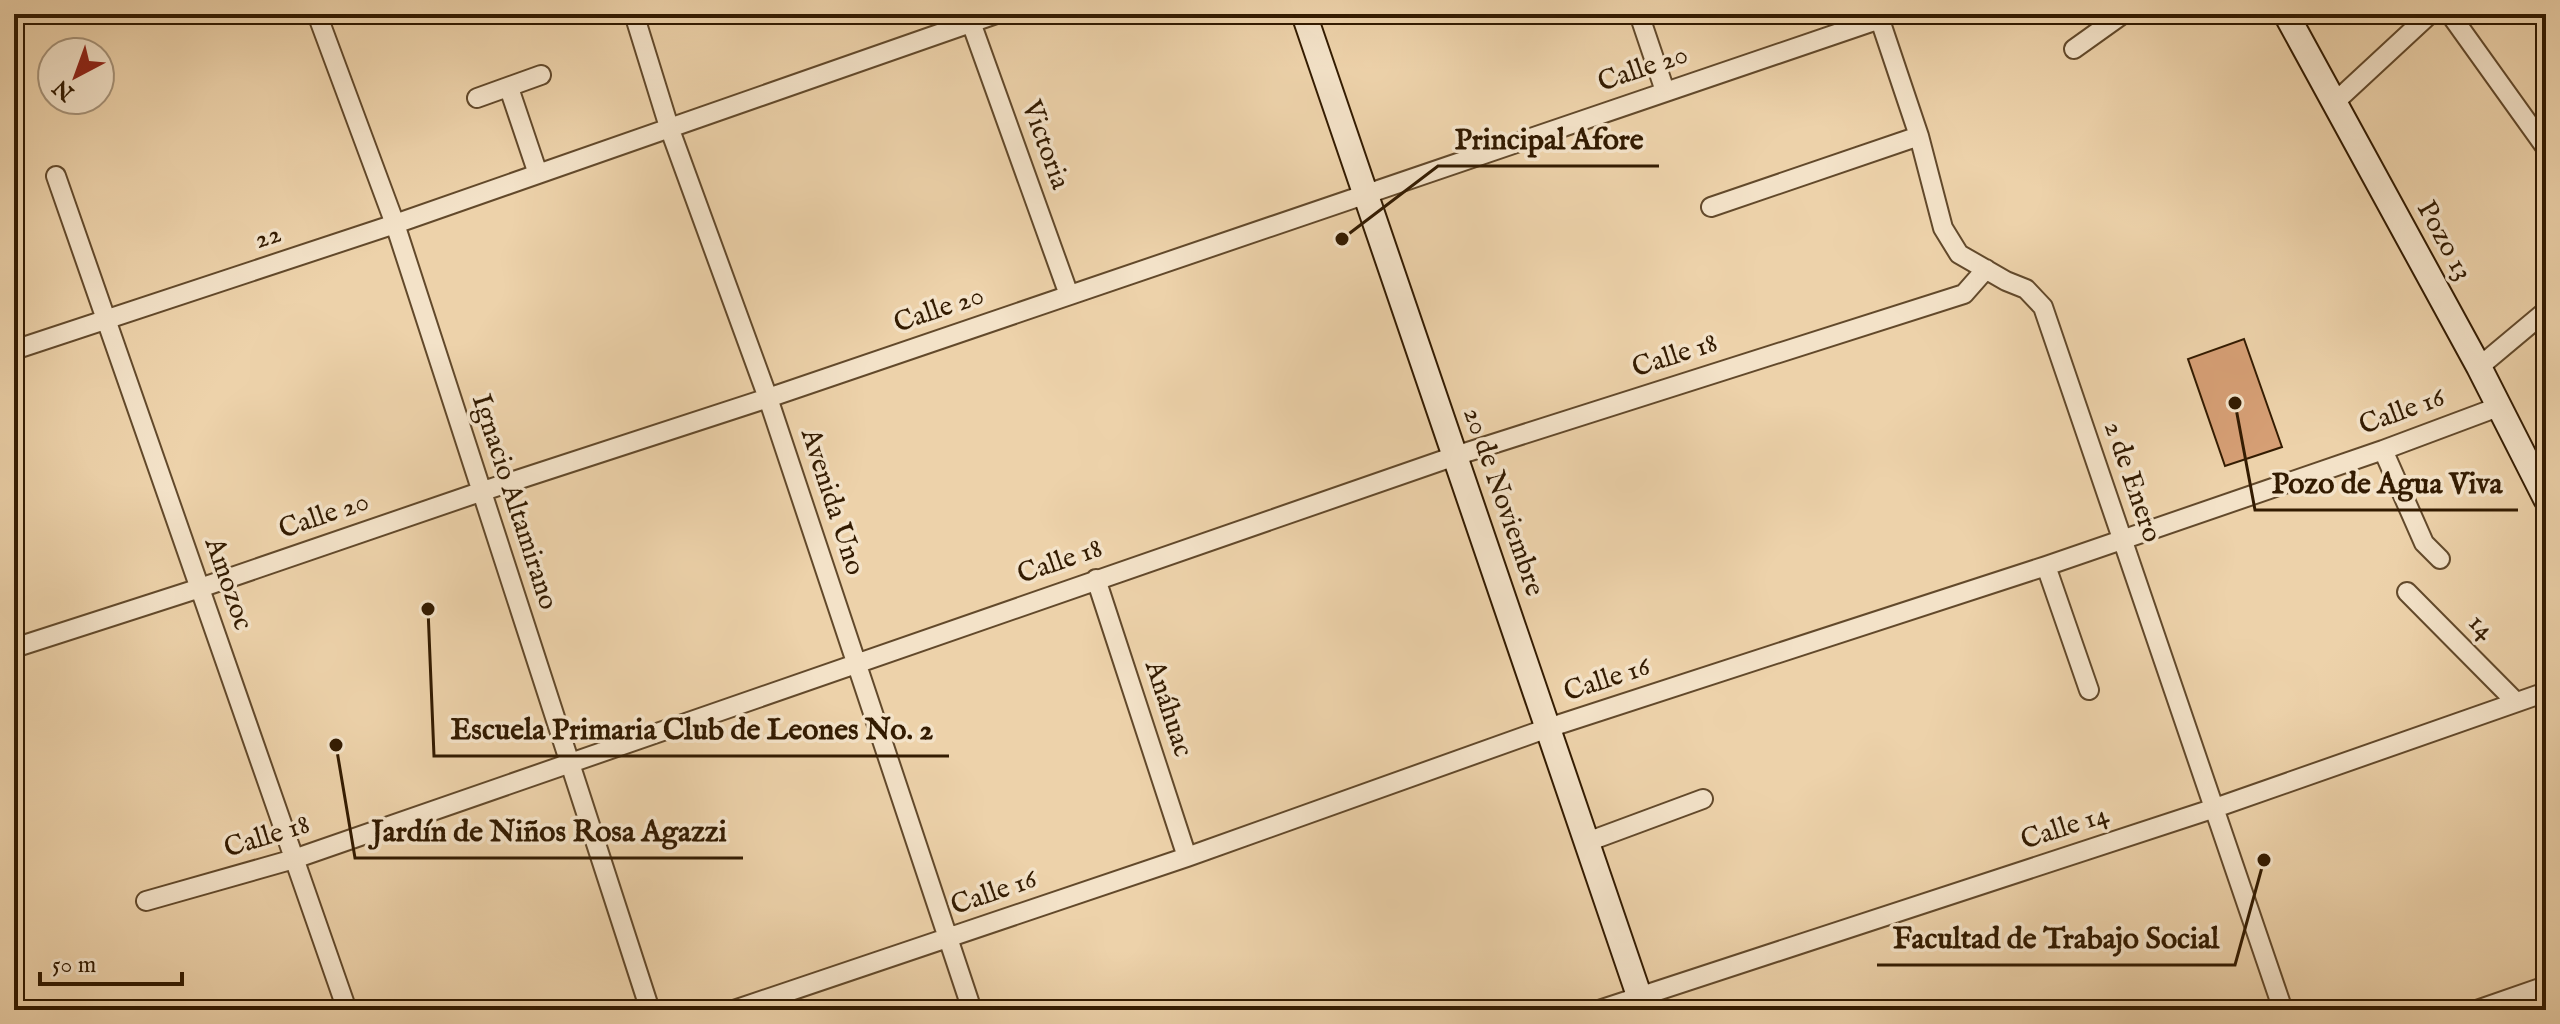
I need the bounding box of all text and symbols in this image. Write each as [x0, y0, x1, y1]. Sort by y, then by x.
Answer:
north arrow [36, 36, 116, 116]
street label: Calle 20 [1593, 37, 1693, 101]
text: N [48, 73, 81, 107]
street label: Victoria [1012, 95, 1078, 195]
callout: Principal Afore [1438, 112, 1659, 166]
text: Principal Afore [1454, 122, 1644, 160]
street label: Pozo 13 [2408, 195, 2480, 287]
street label: 22 [250, 216, 286, 258]
street label: Calle 20 [889, 278, 989, 342]
street label: Calle 18 [1628, 326, 1722, 386]
street label: Calle 16 [2354, 380, 2451, 444]
street label: Ignacio Altamirano [463, 390, 565, 614]
street label: 20 de Noviembre [1454, 403, 1552, 601]
street label: 2 de Enero [2095, 417, 2169, 547]
street label: Avenida Uno [792, 423, 872, 580]
callout: Pozo de Agua Viva [2255, 456, 2518, 510]
text: Pozo de Agua Viva [2271, 466, 2504, 504]
street label: Calle 20 [274, 484, 374, 548]
street label: Calle 18 [1013, 531, 1107, 593]
street label: Amozoc [196, 532, 260, 635]
street label: 14 [2460, 606, 2502, 648]
street label: Calle 16 [1559, 649, 1656, 710]
street label: Anáhuac [1136, 655, 1200, 762]
callout: Escuela Primaria Club de Leones No. 2 [434, 702, 949, 756]
text: Escuela Primaria Club de Leones No. 2 [451, 712, 933, 750]
street label: Calle 14 [2017, 797, 2114, 859]
callout: Jardín de Niños Rosa Agazzi [355, 804, 743, 858]
street label: Calle 18 [220, 807, 314, 867]
text: Jardín de Niños Rosa Agazzi [367, 814, 727, 852]
street label: Calle 16 [946, 862, 1043, 924]
callout: Facultad de Trabajo Social [1877, 911, 2235, 965]
text: Facultad de Trabajo Social [1893, 921, 2220, 959]
scale bar [40, 936, 182, 986]
text: 50 m [52, 950, 96, 981]

